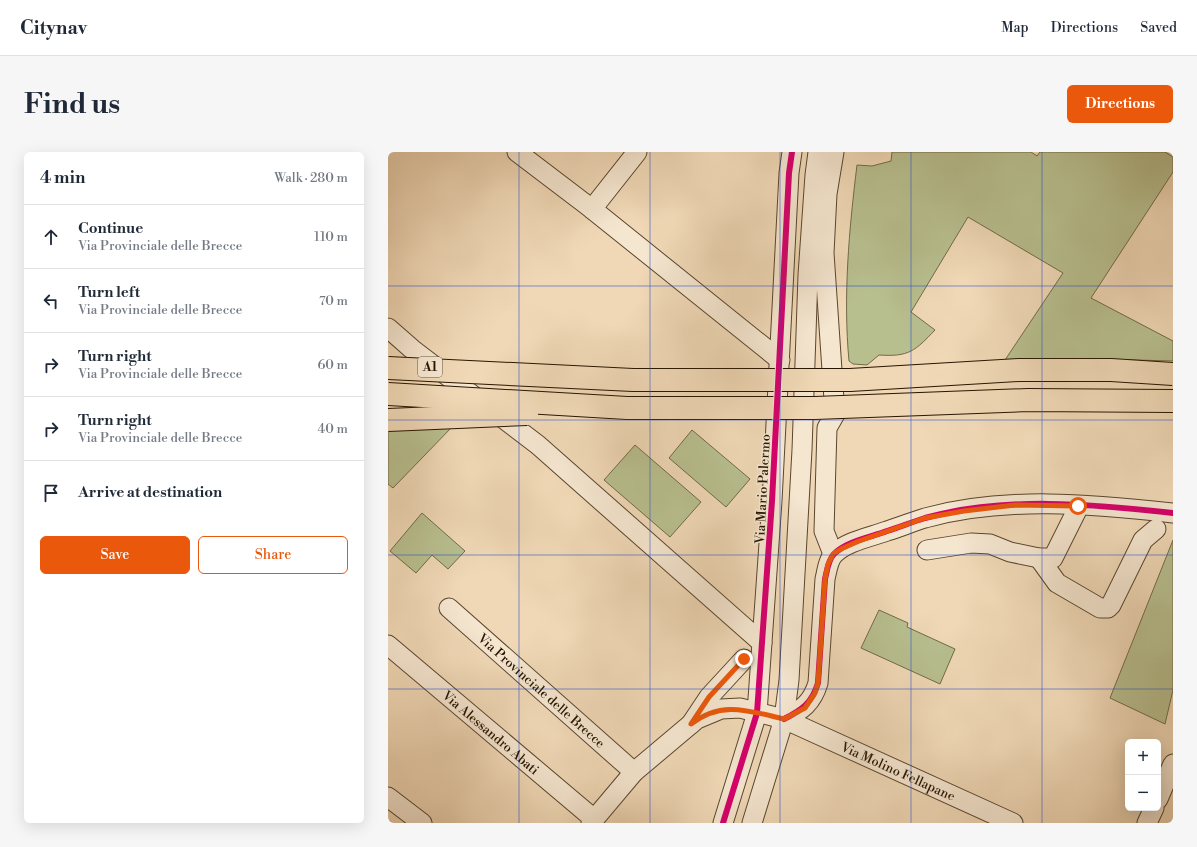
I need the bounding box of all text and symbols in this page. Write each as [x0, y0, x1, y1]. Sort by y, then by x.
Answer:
text: Citynav [20, 16, 87, 40]
text: Map [1001, 19, 1029, 37]
text: Directions [1051, 19, 1118, 37]
text: Saved [1140, 19, 1177, 37]
button: Directions [1067, 85, 1173, 123]
text: Find us [24, 87, 120, 122]
text: 4 min [40, 167, 85, 189]
text: Walk · 280 m [274, 170, 348, 186]
text: Continue [78, 219, 143, 238]
icon: ahead [40, 226, 62, 248]
text: 110 m [314, 229, 348, 245]
text: Via Provinciale delle Brecce [78, 238, 242, 254]
text: Turn left [78, 283, 140, 302]
icon: left [40, 290, 62, 312]
text: 70 m [319, 293, 348, 309]
text: Via Provinciale delle Brecce [78, 302, 242, 318]
text: Turn right [78, 347, 152, 366]
icon: right [40, 354, 62, 376]
text: 60 m [317, 357, 348, 373]
road number: A1 [418, 357, 442, 377]
text: Via Provinciale delle Brecce [78, 366, 242, 382]
text: Turn right [78, 411, 152, 430]
icon: right [40, 418, 62, 440]
text: 40 m [318, 421, 348, 437]
text: Via Provinciale delle Brecce [78, 430, 242, 446]
street label: Via Mario Palermo [752, 434, 774, 545]
icon: arrive [40, 482, 62, 504]
text: Arrive at destination [78, 483, 222, 502]
route start [1069, 497, 1087, 515]
button: Save [40, 536, 190, 574]
button: Share [198, 536, 348, 574]
street label: Via Provinciale delle Brecce [473, 630, 608, 752]
route end [735, 650, 753, 668]
street label: Via Alessandro Abati [438, 687, 542, 778]
street label: Via Molino Fellapane [837, 739, 958, 805]
map controls [1125, 739, 1161, 811]
button: + [1125, 739, 1161, 775]
button: − [1125, 775, 1161, 811]

